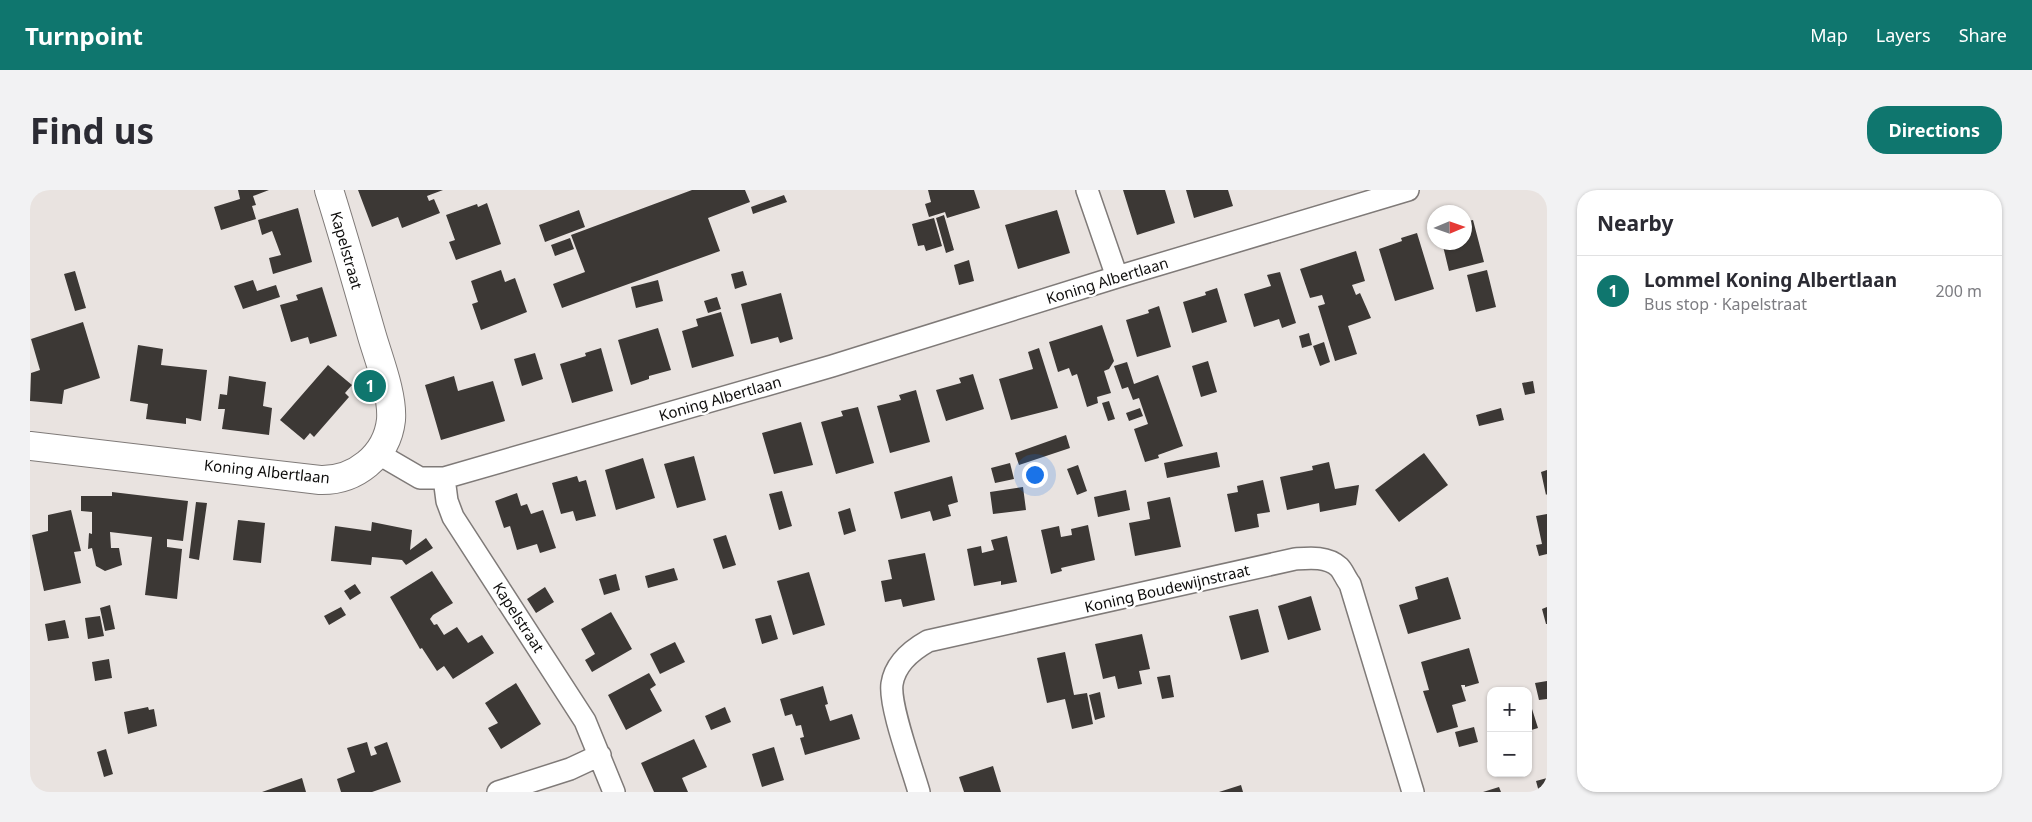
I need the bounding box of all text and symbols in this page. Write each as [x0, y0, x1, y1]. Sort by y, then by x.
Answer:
text: Turnpoint [25, 19, 143, 52]
text: Map [1810, 23, 1848, 47]
text: Layers [1876, 23, 1931, 47]
text: Share [1959, 23, 2007, 47]
button: Directions [1867, 106, 2002, 154]
text: Find us [30, 107, 154, 154]
north arrow [1427, 205, 1472, 250]
street label: Kapelstraat [326, 209, 368, 292]
text: Nearby [1597, 209, 1673, 237]
street label: Koning Albertlaan [1044, 252, 1170, 308]
text: Lommel Koning Albertlaan [1644, 267, 1897, 293]
text: 1 [1608, 280, 1618, 302]
text: 200 m [1935, 280, 1982, 302]
text: Bus stop · Kapelstraat [1644, 293, 1807, 315]
pin: 1 [354, 367, 386, 405]
street label: Koning Albertlaan [656, 371, 784, 425]
street label: Koning Albertlaan [203, 454, 331, 488]
your location [1022, 462, 1048, 488]
street label: Koning Boudewijnstraat [1082, 559, 1252, 617]
street label: Kapelstraat [489, 578, 549, 656]
map controls [1487, 687, 1532, 777]
button: + [1487, 687, 1532, 732]
button: − [1487, 732, 1532, 777]

